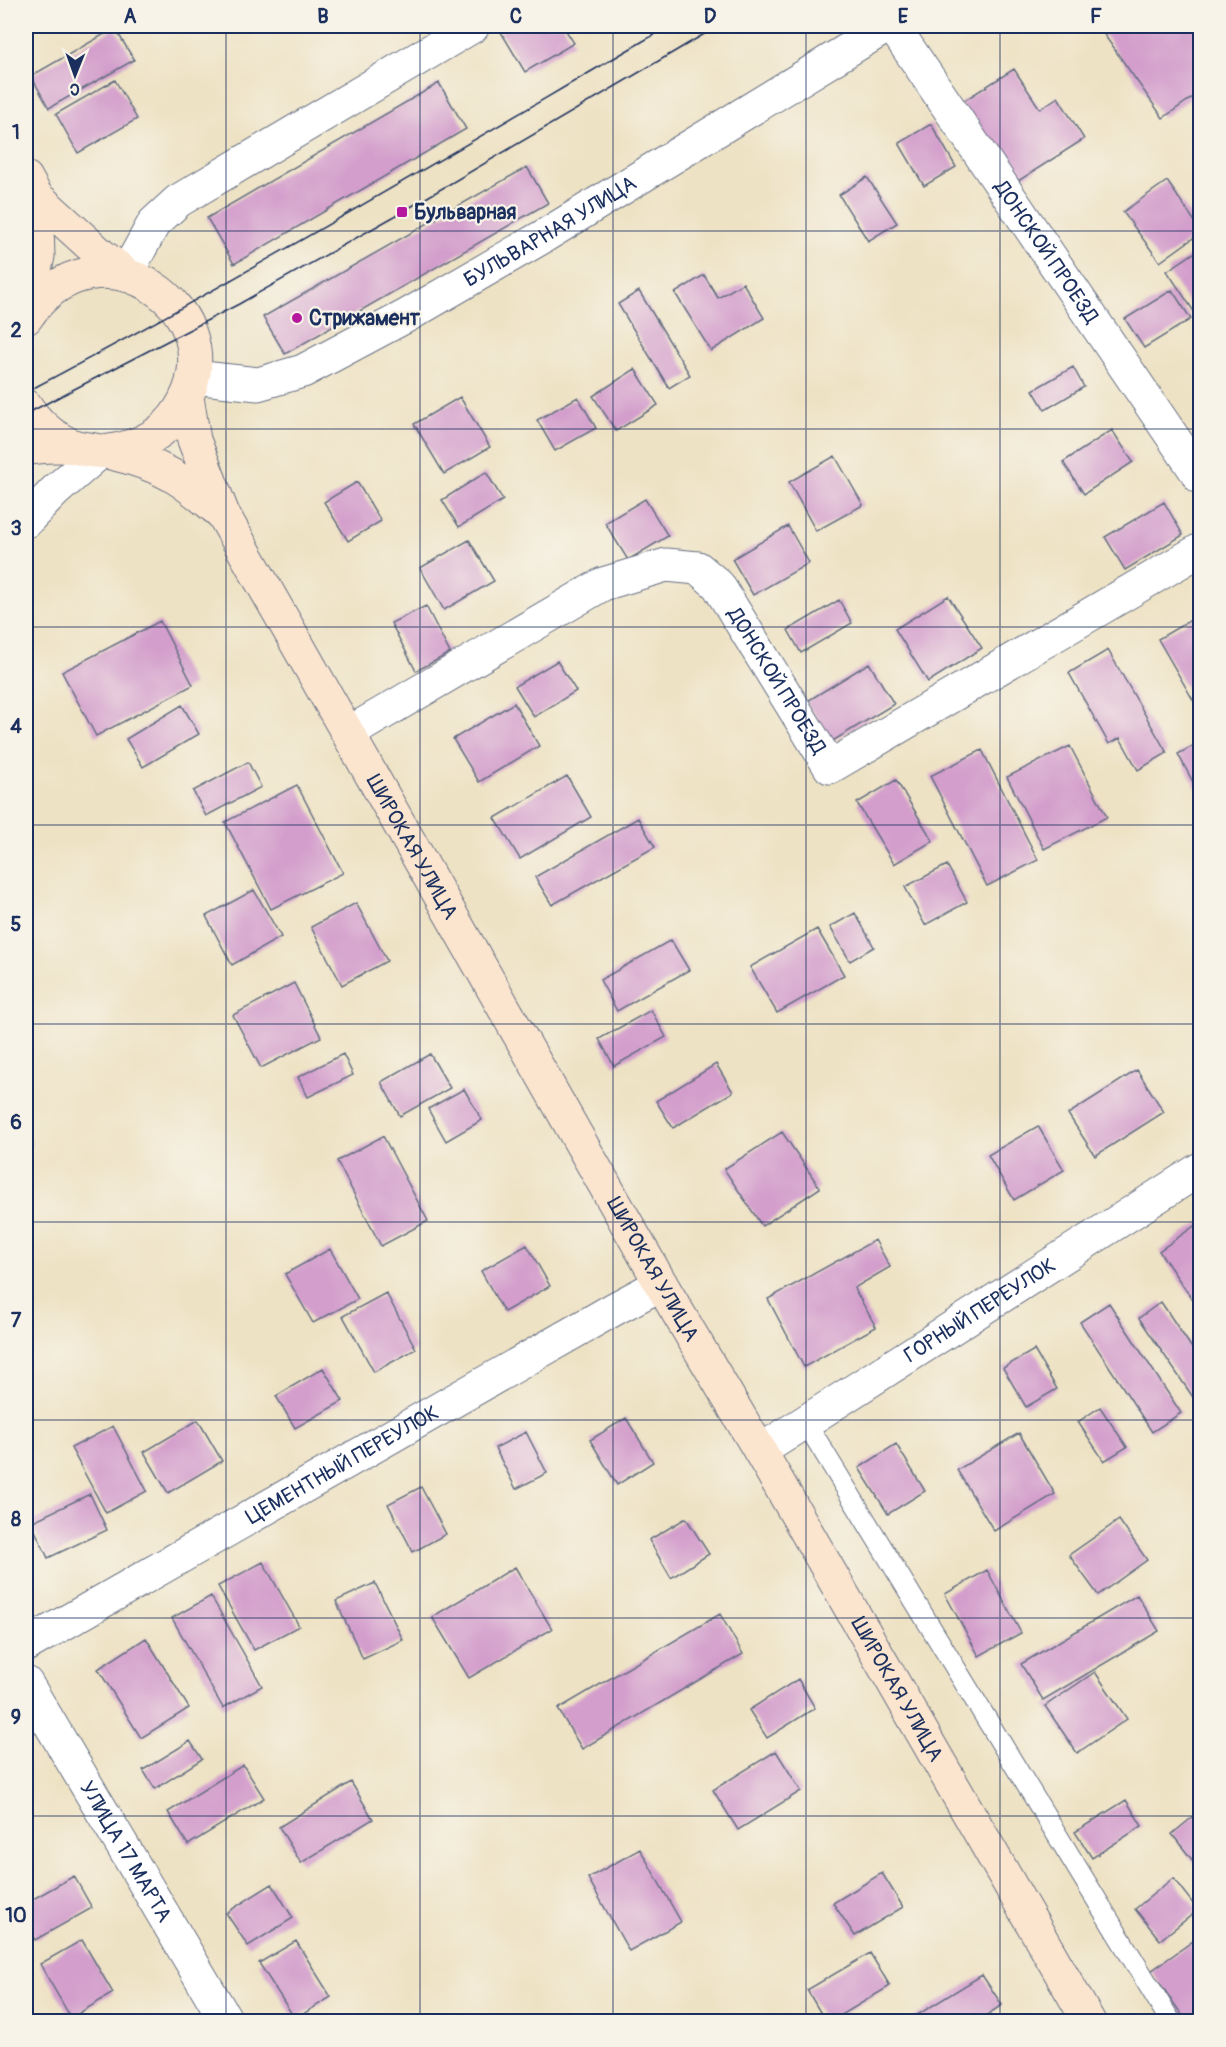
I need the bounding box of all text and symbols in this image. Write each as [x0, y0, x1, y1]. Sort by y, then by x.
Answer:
text: A [124, 4, 137, 29]
text: B [317, 4, 329, 29]
text: C [510, 4, 522, 29]
text: D [704, 4, 717, 29]
text: E [898, 4, 909, 29]
text: F [1090, 4, 1102, 29]
north arrow [45, 45, 105, 105]
text: С [70, 79, 80, 99]
text: 1 [12, 120, 20, 145]
street label: БУЛЬВАРНАЯ УЛИЦА [459, 170, 641, 294]
street label: ДОНСКОЙ ПРОЕЗД [987, 174, 1105, 329]
place label: Бульварная [414, 199, 517, 226]
marker: Бульварная [395, 205, 409, 219]
place label: Стрижамент [309, 305, 421, 332]
marker: Стрижамент [290, 311, 304, 325]
text: 2 [10, 318, 22, 343]
text: 3 [10, 516, 22, 541]
street label: ДОНСКОЙ ПРОЕЗД [721, 602, 832, 760]
text: 4 [10, 714, 22, 739]
street label: ШИРОКАЯ УЛИЦА [360, 770, 464, 924]
text: 5 [11, 912, 22, 937]
text: 6 [10, 1110, 22, 1135]
street label: ШИРОКАЯ УЛИЦА [600, 1192, 705, 1346]
street label: ГОРНЫЙ ПЕРЕУЛОК [899, 1252, 1061, 1369]
text: 7 [11, 1308, 22, 1333]
street label: ЦЕМЕНТНЫЙ ПЕРЕУЛОК [241, 1399, 444, 1531]
text: 8 [11, 1507, 21, 1532]
street label: ШИРОКАЯ УЛИЦА [845, 1612, 949, 1767]
text: 9 [11, 1705, 21, 1730]
street label: УЛИЦА 17 МАРТА [73, 1776, 178, 1927]
text: 10 [5, 1903, 27, 1928]

